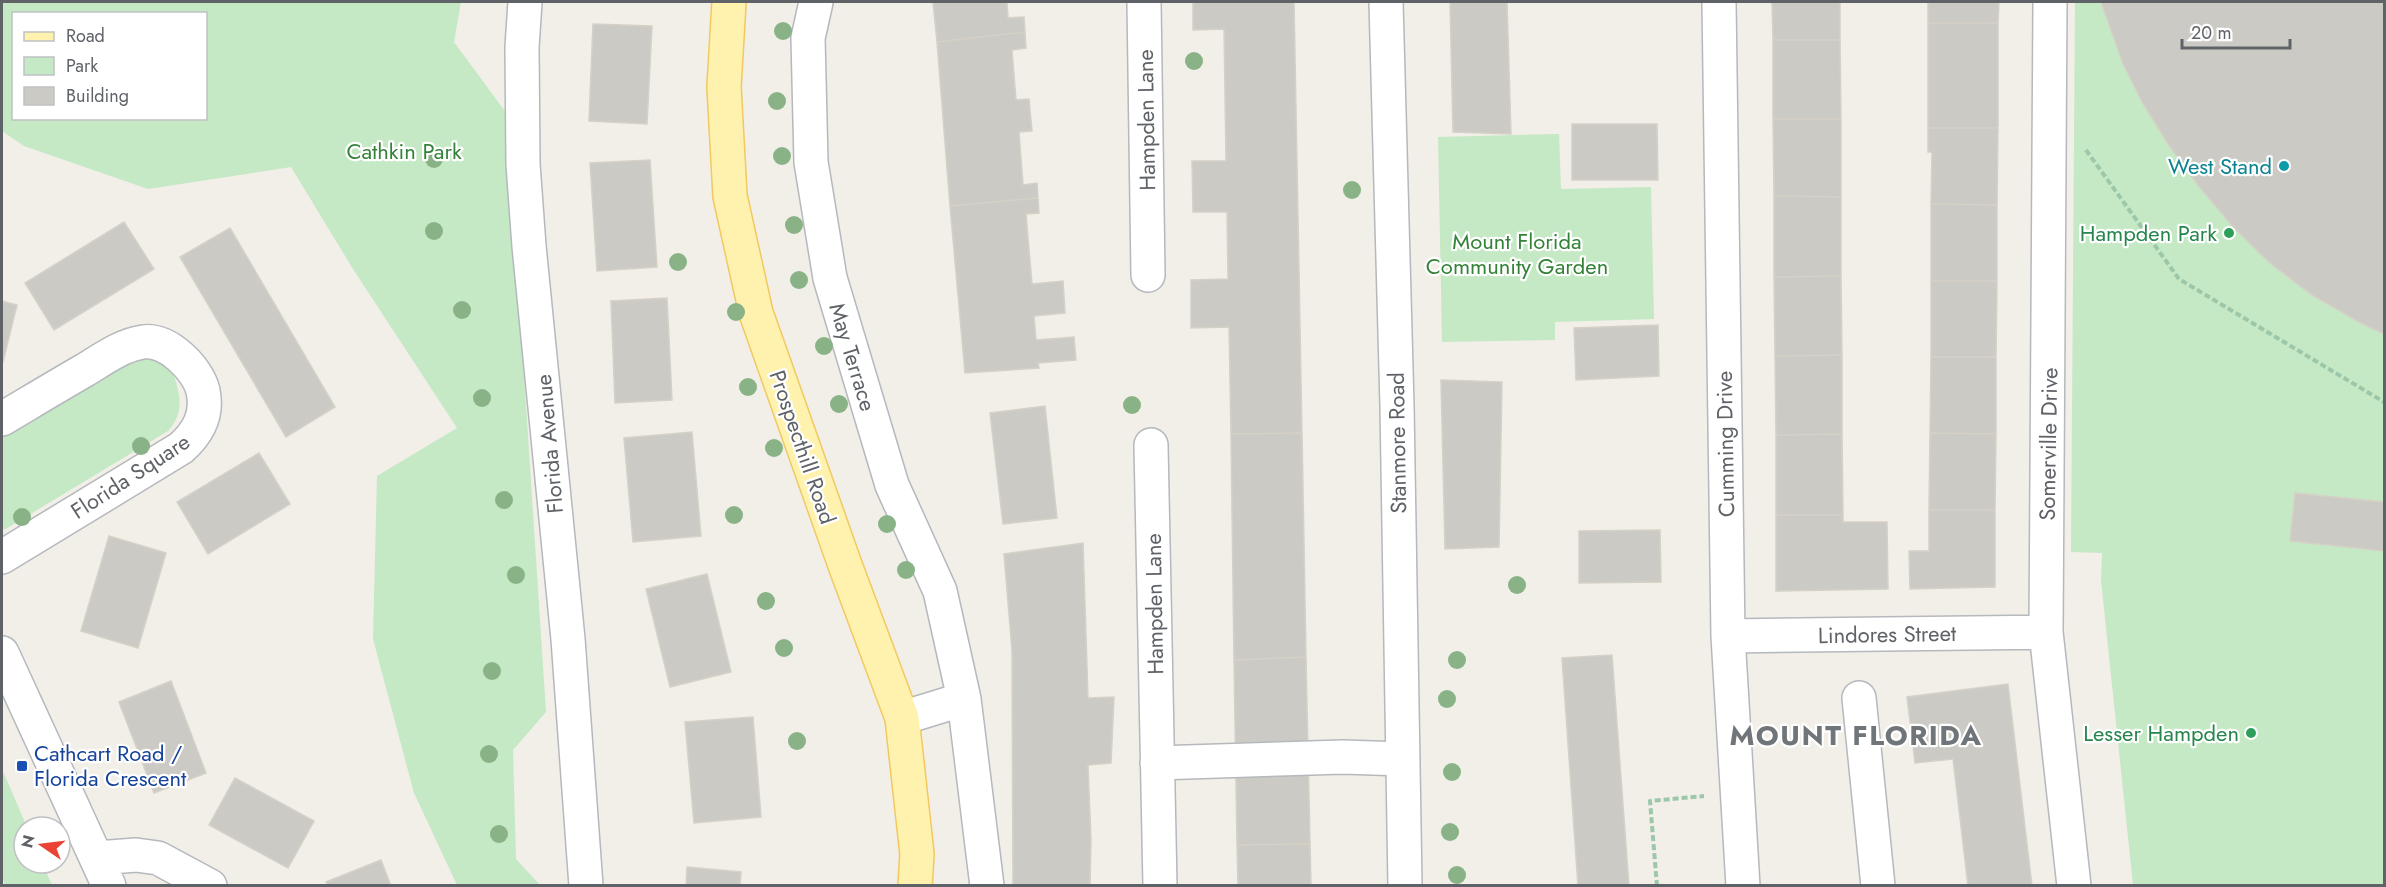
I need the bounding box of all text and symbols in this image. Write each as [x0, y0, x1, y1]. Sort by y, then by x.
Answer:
legend [12, 12, 207, 120]
scale bar [2182, 12, 2290, 50]
text: 20 m [2191, 20, 2231, 46]
text: Road [66, 23, 105, 49]
street label: Hampden Lane [1129, 49, 1163, 191]
text: Park [66, 53, 98, 79]
text: Building [66, 83, 129, 109]
park label: Cathkin Park [346, 135, 462, 167]
place label: West Stand [2168, 150, 2272, 182]
marker: West Stand [2277, 159, 2291, 173]
place label: Hampden Park [2080, 217, 2217, 249]
park label: Mount Florida Community Garden [1426, 225, 1608, 282]
marker: Hampden Park [2222, 226, 2236, 240]
street label: May Terrace [821, 299, 885, 415]
street label: Prospecthill Road [762, 366, 844, 528]
street label: Somerville Drive [2031, 367, 2065, 521]
street label: Cumming Drive [1708, 371, 1742, 517]
street label: Stanmore Road [1380, 372, 1414, 514]
street label: Florida Avenue [527, 373, 571, 515]
street label: Florida Square [64, 425, 196, 527]
street label: Hampden Lane [1137, 533, 1171, 675]
street label: Lindores Street [1818, 617, 1957, 651]
district label: MOUNT FLORIDA [1729, 715, 1983, 756]
place label: Lesser Hampden [2083, 717, 2239, 749]
marker: Lesser Hampden [2244, 726, 2258, 740]
place label: Cathcart Road / Florida Crescent [34, 737, 187, 794]
marker: Cathcart Road / Florida Crescent [15, 759, 29, 773]
north arrow [12, 815, 72, 875]
text: N [15, 833, 41, 850]

